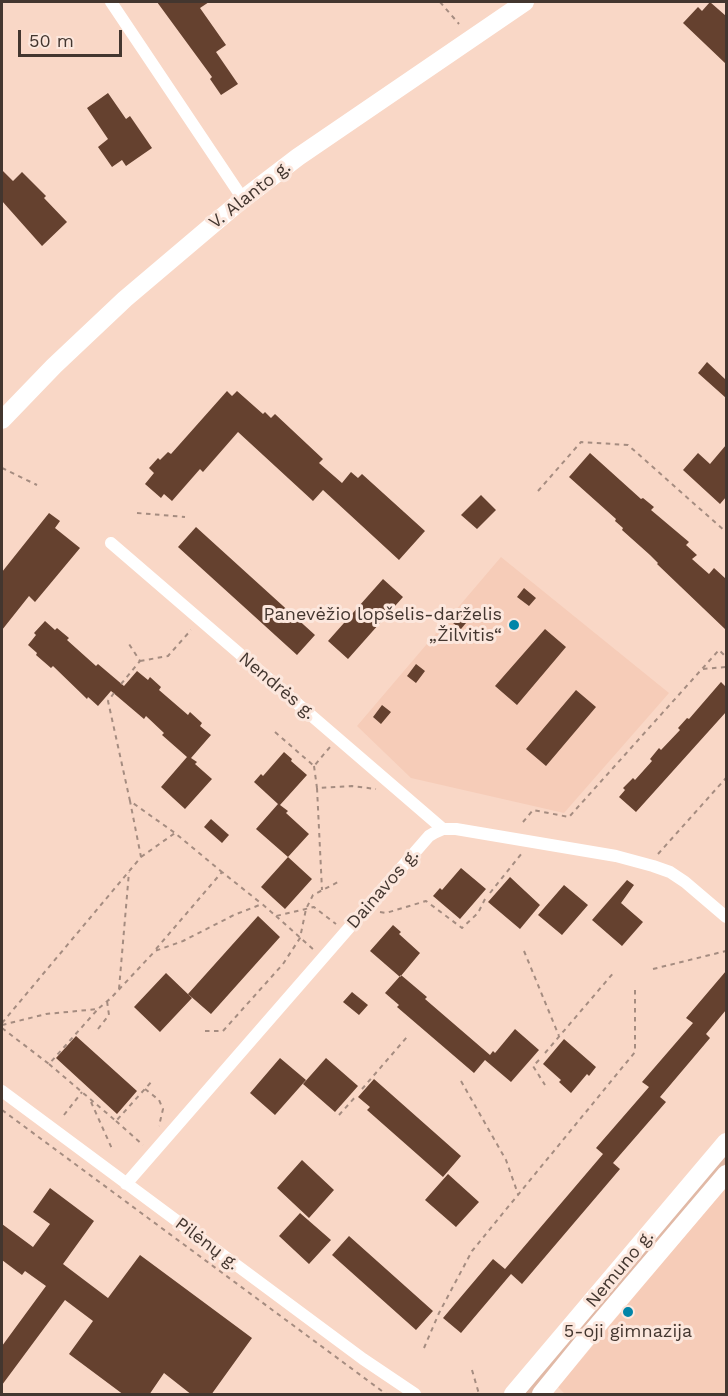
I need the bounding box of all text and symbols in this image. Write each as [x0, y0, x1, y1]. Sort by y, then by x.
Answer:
scale bar [21, 18, 124, 56]
text: 50 m [29, 30, 74, 51]
street label: V. Alanto g. [205, 156, 295, 234]
place label: Panevėžio lopšelis-darželis „Žilvitis“ [264, 604, 502, 646]
marker: Panevėžio lopšelis-darželis „Žilvitis“ [507, 618, 521, 632]
street label: Nendrės g. [234, 648, 320, 724]
street label: Dainavos g. [342, 845, 424, 933]
street label: Pilėnų g. [171, 1213, 243, 1275]
street label: Nemuno g. [581, 1226, 659, 1312]
marker: 5-oji gimnazija [621, 1305, 635, 1319]
place label: 5-oji gimnazija [564, 1321, 692, 1343]

